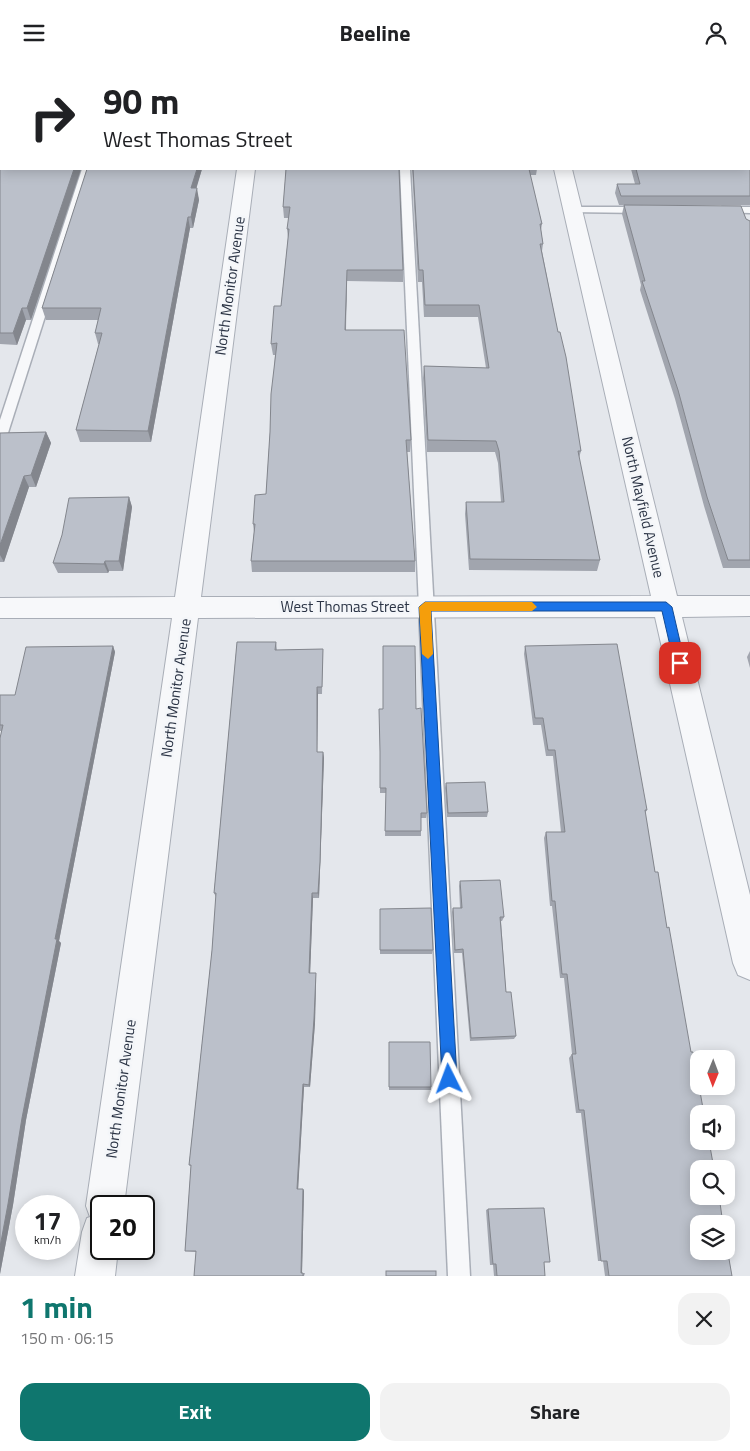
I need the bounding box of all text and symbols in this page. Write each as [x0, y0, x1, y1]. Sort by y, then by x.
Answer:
text: Beeline [340, 16, 410, 50]
icon: menu [20, 19, 48, 47]
icon: person [702, 19, 730, 47]
text: 90 m [103, 74, 179, 128]
icon: right [20, 85, 85, 150]
text: West Thomas Street [103, 122, 292, 156]
street label: North Monitor Avenue [208, 215, 251, 357]
street label: North Mayfield Avenue [616, 434, 671, 580]
street label: West Thomas Street [281, 595, 410, 618]
street label: North Monitor Avenue [154, 617, 197, 759]
pin [659, 642, 701, 684]
icon: arrive [666, 649, 694, 677]
street label: North Monitor Avenue [99, 1018, 142, 1160]
north arrow [690, 1050, 735, 1095]
map controls [690, 1050, 735, 1260]
position arrow [422, 1052, 474, 1104]
button: sound [690, 1105, 735, 1150]
button: search [690, 1160, 735, 1205]
speed limit sign: 20 [90, 1195, 155, 1260]
text: 17 [33, 1202, 62, 1240]
button: layers [690, 1215, 735, 1260]
text: km/h [34, 1230, 61, 1249]
text: 1 min [20, 1284, 93, 1330]
button: close [678, 1293, 730, 1345]
text: 150 m · 06:15 [20, 1326, 114, 1350]
button: Exit [20, 1383, 370, 1441]
button: Share [380, 1383, 730, 1441]

